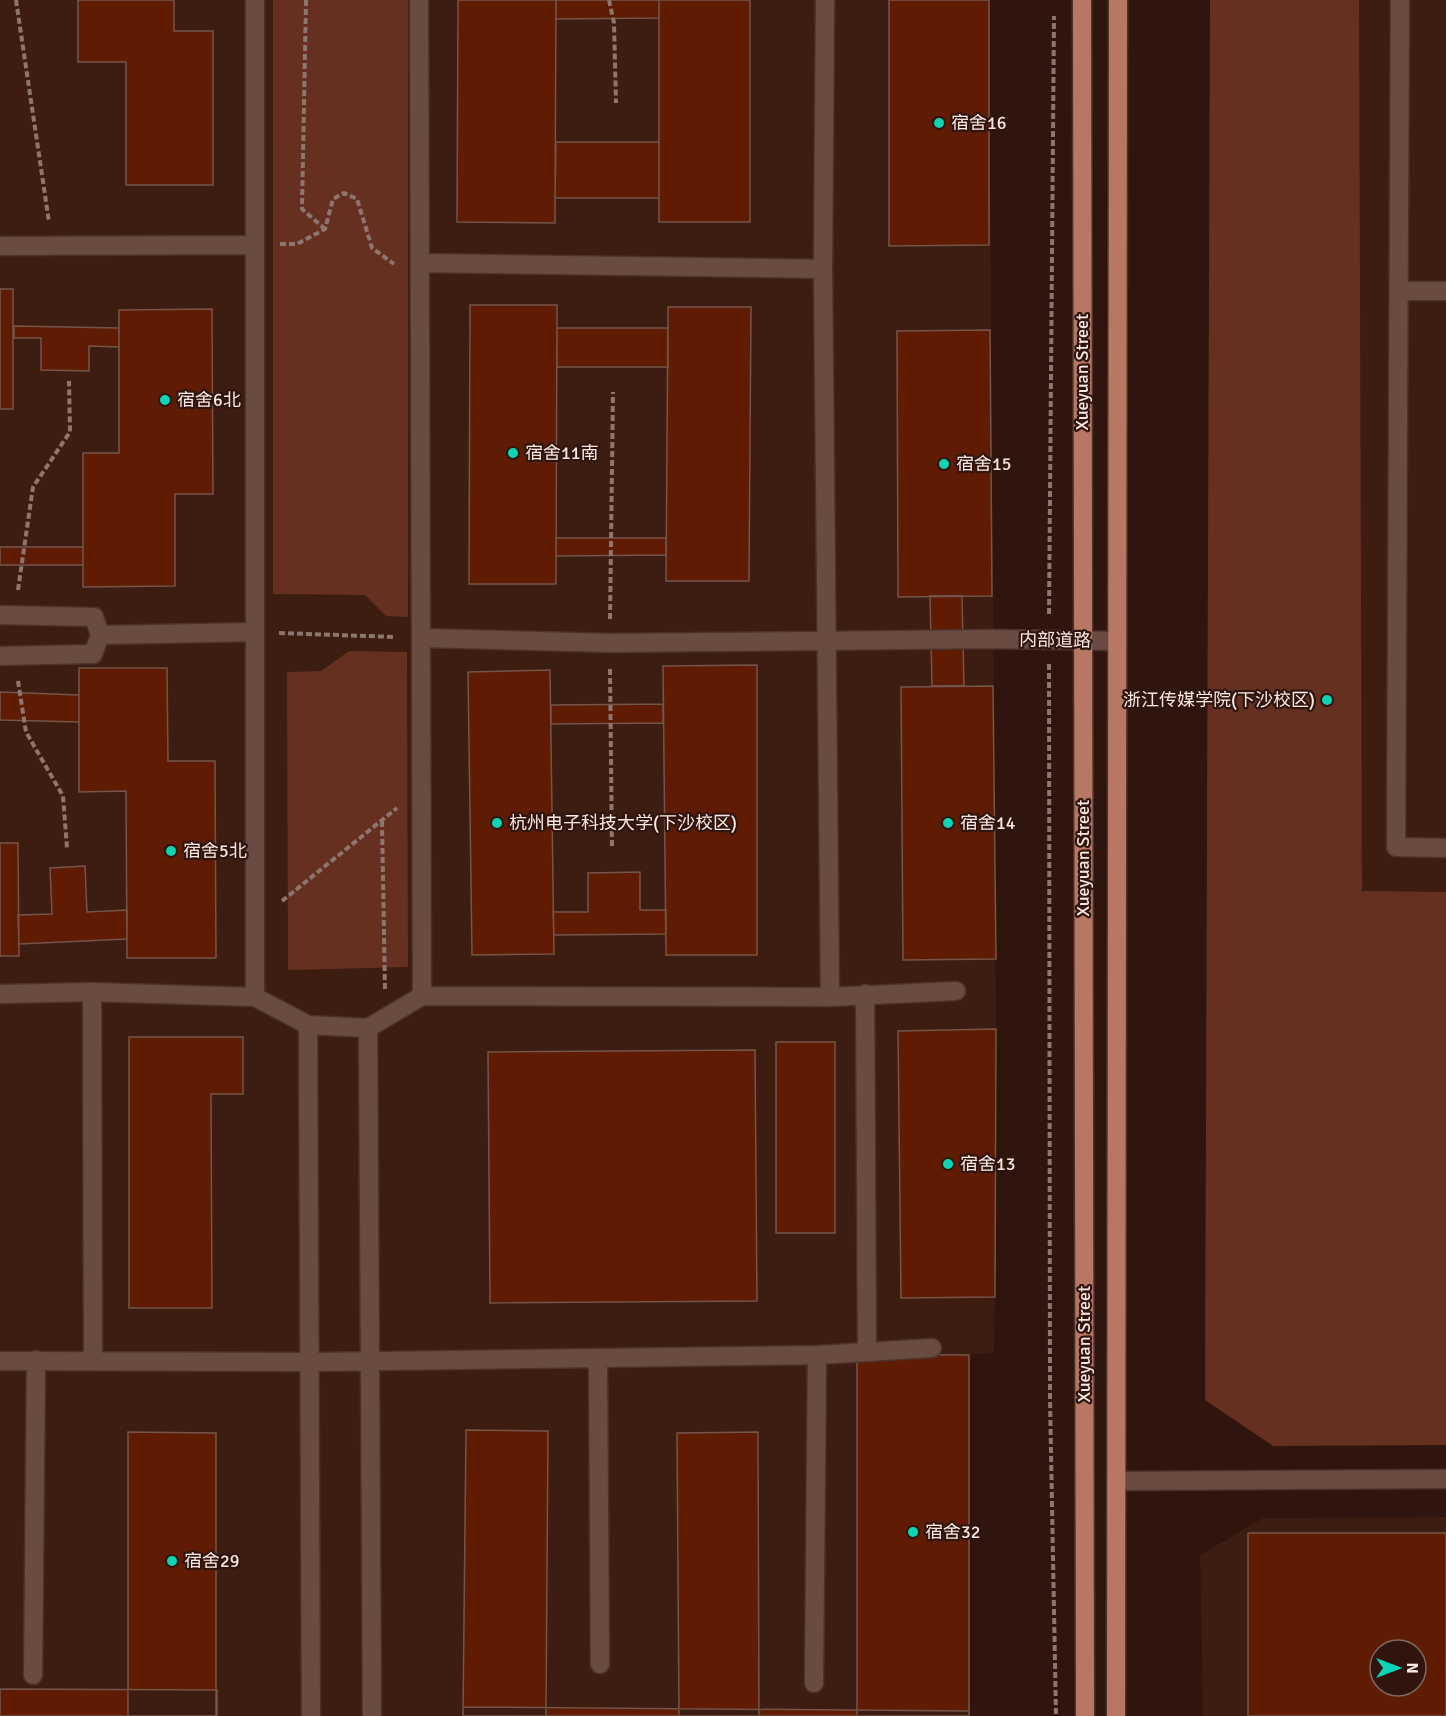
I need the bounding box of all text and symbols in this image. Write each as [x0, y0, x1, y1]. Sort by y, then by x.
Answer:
place label: 宿舍16 [951, 112, 1006, 134]
marker: 宿舍16 [932, 116, 946, 130]
street label: Xueyuan Street [1071, 314, 1093, 430]
place label: 宿舍6北 [177, 389, 241, 411]
marker: 宿舍6北 [158, 393, 172, 407]
place label: 宿舍11南 [525, 442, 598, 464]
marker: 宿舍11南 [506, 446, 520, 460]
place label: 宿舍15 [956, 453, 1011, 475]
marker: 宿舍15 [937, 457, 951, 471]
street label: 内部道路 [1019, 628, 1091, 652]
place label: 浙江传媒学院(下沙校区) [1123, 689, 1315, 711]
marker: 浙江传媒学院(下沙校区) [1320, 693, 1334, 707]
street label: Xueyuan Street [1072, 800, 1094, 916]
place label: 杭州电子科技大学(下沙校区) [509, 812, 737, 834]
place label: 宿舍14 [960, 812, 1016, 834]
marker: 杭州电子科技大学(下沙校区) [490, 816, 504, 830]
marker: 宿舍14 [941, 816, 955, 830]
place label: 宿舍5北 [183, 840, 247, 862]
marker: 宿舍5北 [164, 844, 178, 858]
place label: 宿舍13 [960, 1153, 1015, 1175]
marker: 宿舍13 [941, 1157, 955, 1171]
street label: Xueyuan Street [1073, 1286, 1095, 1402]
place label: 宿舍32 [925, 1521, 980, 1543]
marker: 宿舍32 [906, 1525, 920, 1539]
place label: 宿舍29 [184, 1550, 239, 1572]
marker: 宿舍29 [165, 1554, 179, 1568]
north arrow [1368, 1638, 1428, 1698]
text: N [1402, 1662, 1422, 1674]

